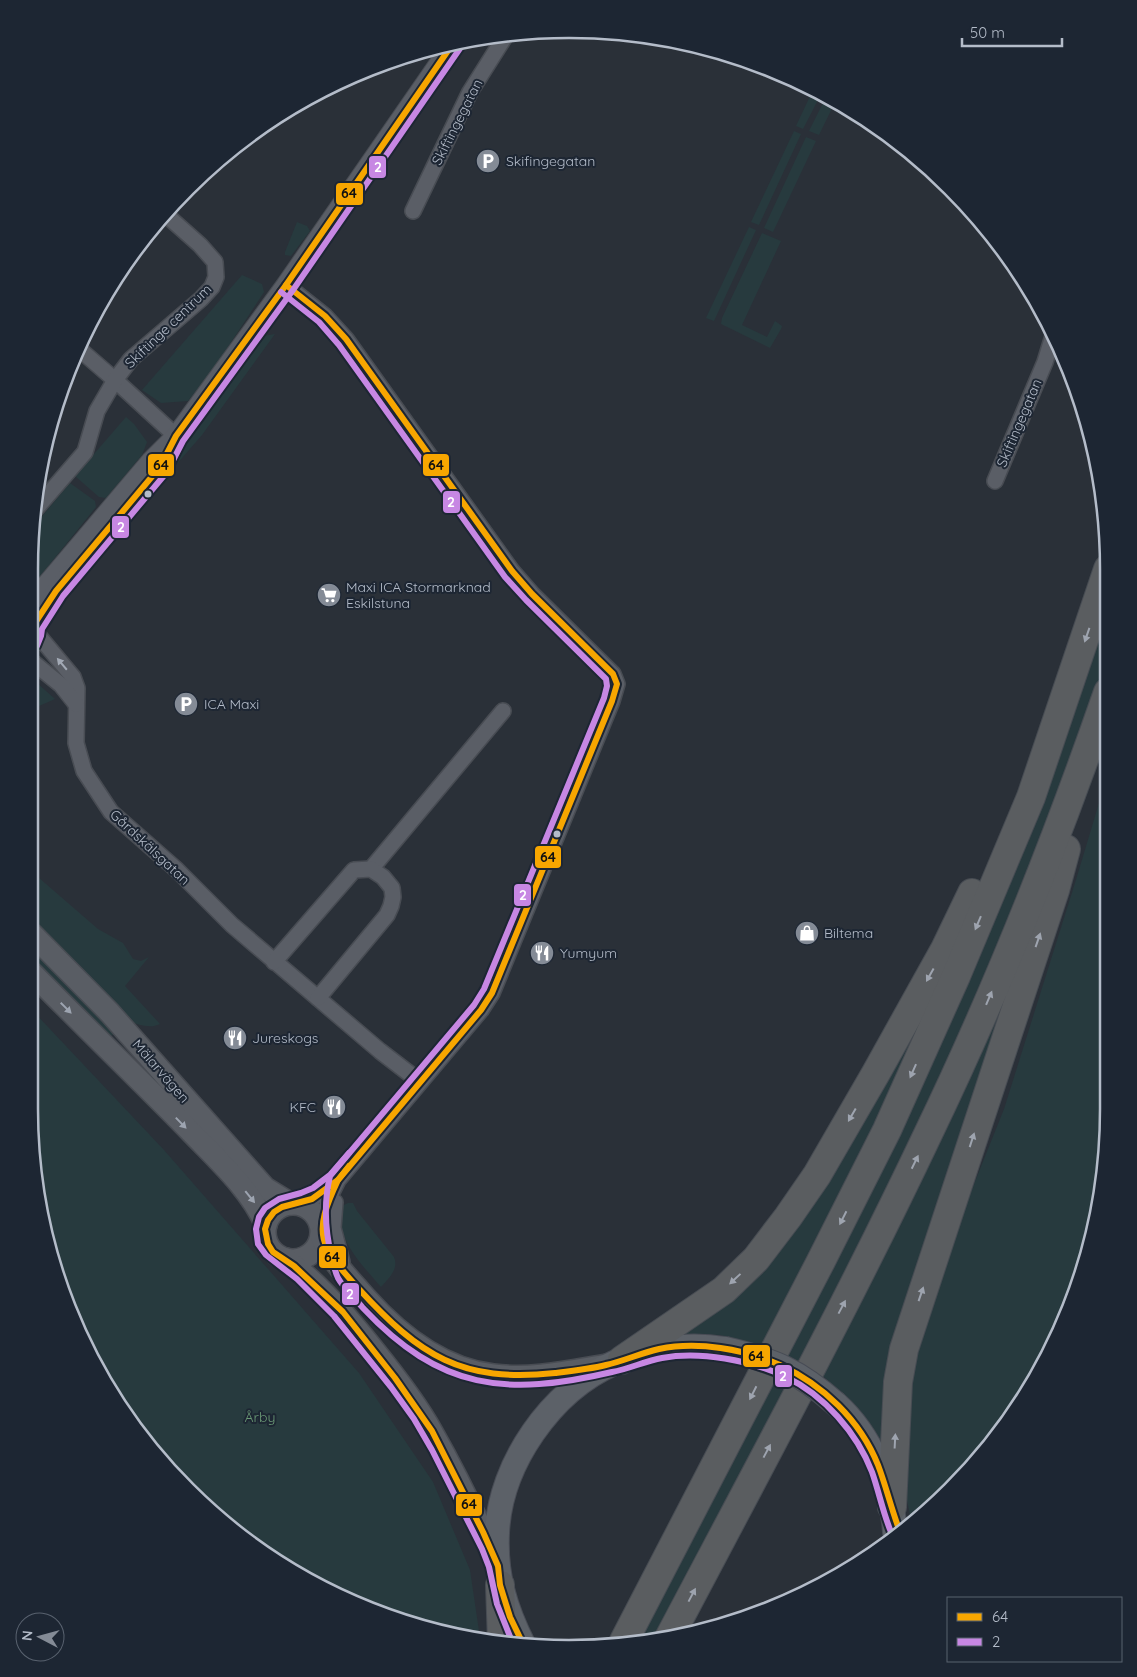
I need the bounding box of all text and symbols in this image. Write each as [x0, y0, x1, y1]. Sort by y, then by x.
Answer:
scale bar [962, 15, 1062, 47]
text: 50 m [970, 23, 1005, 42]
street label: Skiftingegatan [428, 76, 486, 168]
parking icon: Skifingegatan [475, 148, 501, 174]
place label: Skifingegatan [506, 152, 595, 170]
line badge: 2 [368, 155, 387, 179]
text: 2 [374, 158, 382, 176]
line badge: 64 [335, 182, 364, 206]
text: 64 [341, 184, 357, 202]
street label: Skiftinge centrum [121, 280, 215, 372]
street label: Skiftingegatan [992, 376, 1046, 470]
line badge: 64 [147, 453, 175, 477]
line badge: 64 [422, 453, 450, 477]
text: 64 [153, 456, 169, 474]
text: 64 [428, 456, 444, 474]
unlabelled marker [143, 489, 153, 499]
line badge: 2 [442, 490, 461, 514]
text: 2 [447, 493, 455, 511]
line badge: 2 [111, 515, 130, 539]
text: 2 [117, 518, 125, 536]
place label: Maxi ICA Stormarknad Eskilstuna [346, 578, 491, 612]
supermarket icon: Maxi ICA Stormarknad Eskilstuna [316, 582, 342, 608]
one-way arrow [1082, 628, 1090, 643]
one-way arrow [57, 657, 68, 670]
parking icon: ICA Maxi [173, 691, 199, 717]
place label: ICA Maxi [204, 695, 259, 713]
street label: Gårdskälsgatan [106, 805, 194, 889]
unlabelled marker [552, 829, 562, 839]
line badge: 64 [534, 845, 562, 869]
text: 64 [540, 848, 556, 866]
line badge: 2 [513, 883, 532, 907]
text: 2 [519, 886, 527, 904]
one-way arrow [974, 915, 982, 930]
shop icon: Biltema [794, 920, 820, 946]
place label: Biltema [824, 924, 873, 942]
one-way arrow [1035, 932, 1043, 947]
restaurant icon: Yumyum [529, 940, 555, 966]
place label: Yumyum [560, 944, 617, 962]
one-way arrow [926, 968, 934, 983]
one-way arrow [985, 990, 993, 1005]
one-way arrow [60, 1002, 72, 1014]
restaurant icon: Jureskogs [222, 1025, 248, 1051]
place label: Jureskogs [252, 1029, 318, 1047]
street label: Mälarvägen [129, 1036, 193, 1106]
one-way arrow [909, 1064, 917, 1078]
restaurant icon: KFC [321, 1094, 347, 1120]
place label: KFC [290, 1098, 316, 1116]
one-way arrow [847, 1108, 856, 1121]
one-way arrow [175, 1116, 187, 1128]
one-way arrow [969, 1132, 976, 1147]
one-way arrow [911, 1154, 919, 1169]
one-way arrow [244, 1190, 255, 1203]
one-way arrow [839, 1211, 847, 1225]
line badge: 64 [318, 1245, 347, 1269]
text: 64 [324, 1248, 340, 1266]
one-way arrow [729, 1273, 741, 1285]
line badge: 2 [341, 1282, 360, 1306]
text: 2 [346, 1285, 354, 1303]
one-way arrow [917, 1286, 925, 1301]
one-way arrow [838, 1300, 846, 1314]
line badge: 64 [742, 1344, 771, 1368]
text: 64 [748, 1347, 764, 1365]
line badge: 2 [774, 1364, 793, 1388]
text: 2 [779, 1367, 787, 1385]
one-way arrow [749, 1386, 757, 1401]
park label: Årby [245, 1408, 275, 1426]
one-way arrow [891, 1433, 899, 1449]
one-way arrow [763, 1444, 771, 1458]
line badge: 64 [455, 1493, 483, 1517]
text: 64 [461, 1495, 477, 1513]
one-way arrow [688, 1588, 696, 1602]
legend [947, 1597, 1122, 1662]
text: 64 [992, 1607, 1008, 1626]
north arrow [15, 1612, 65, 1662]
text: N [18, 1630, 37, 1642]
text: 2 [992, 1632, 1000, 1651]

